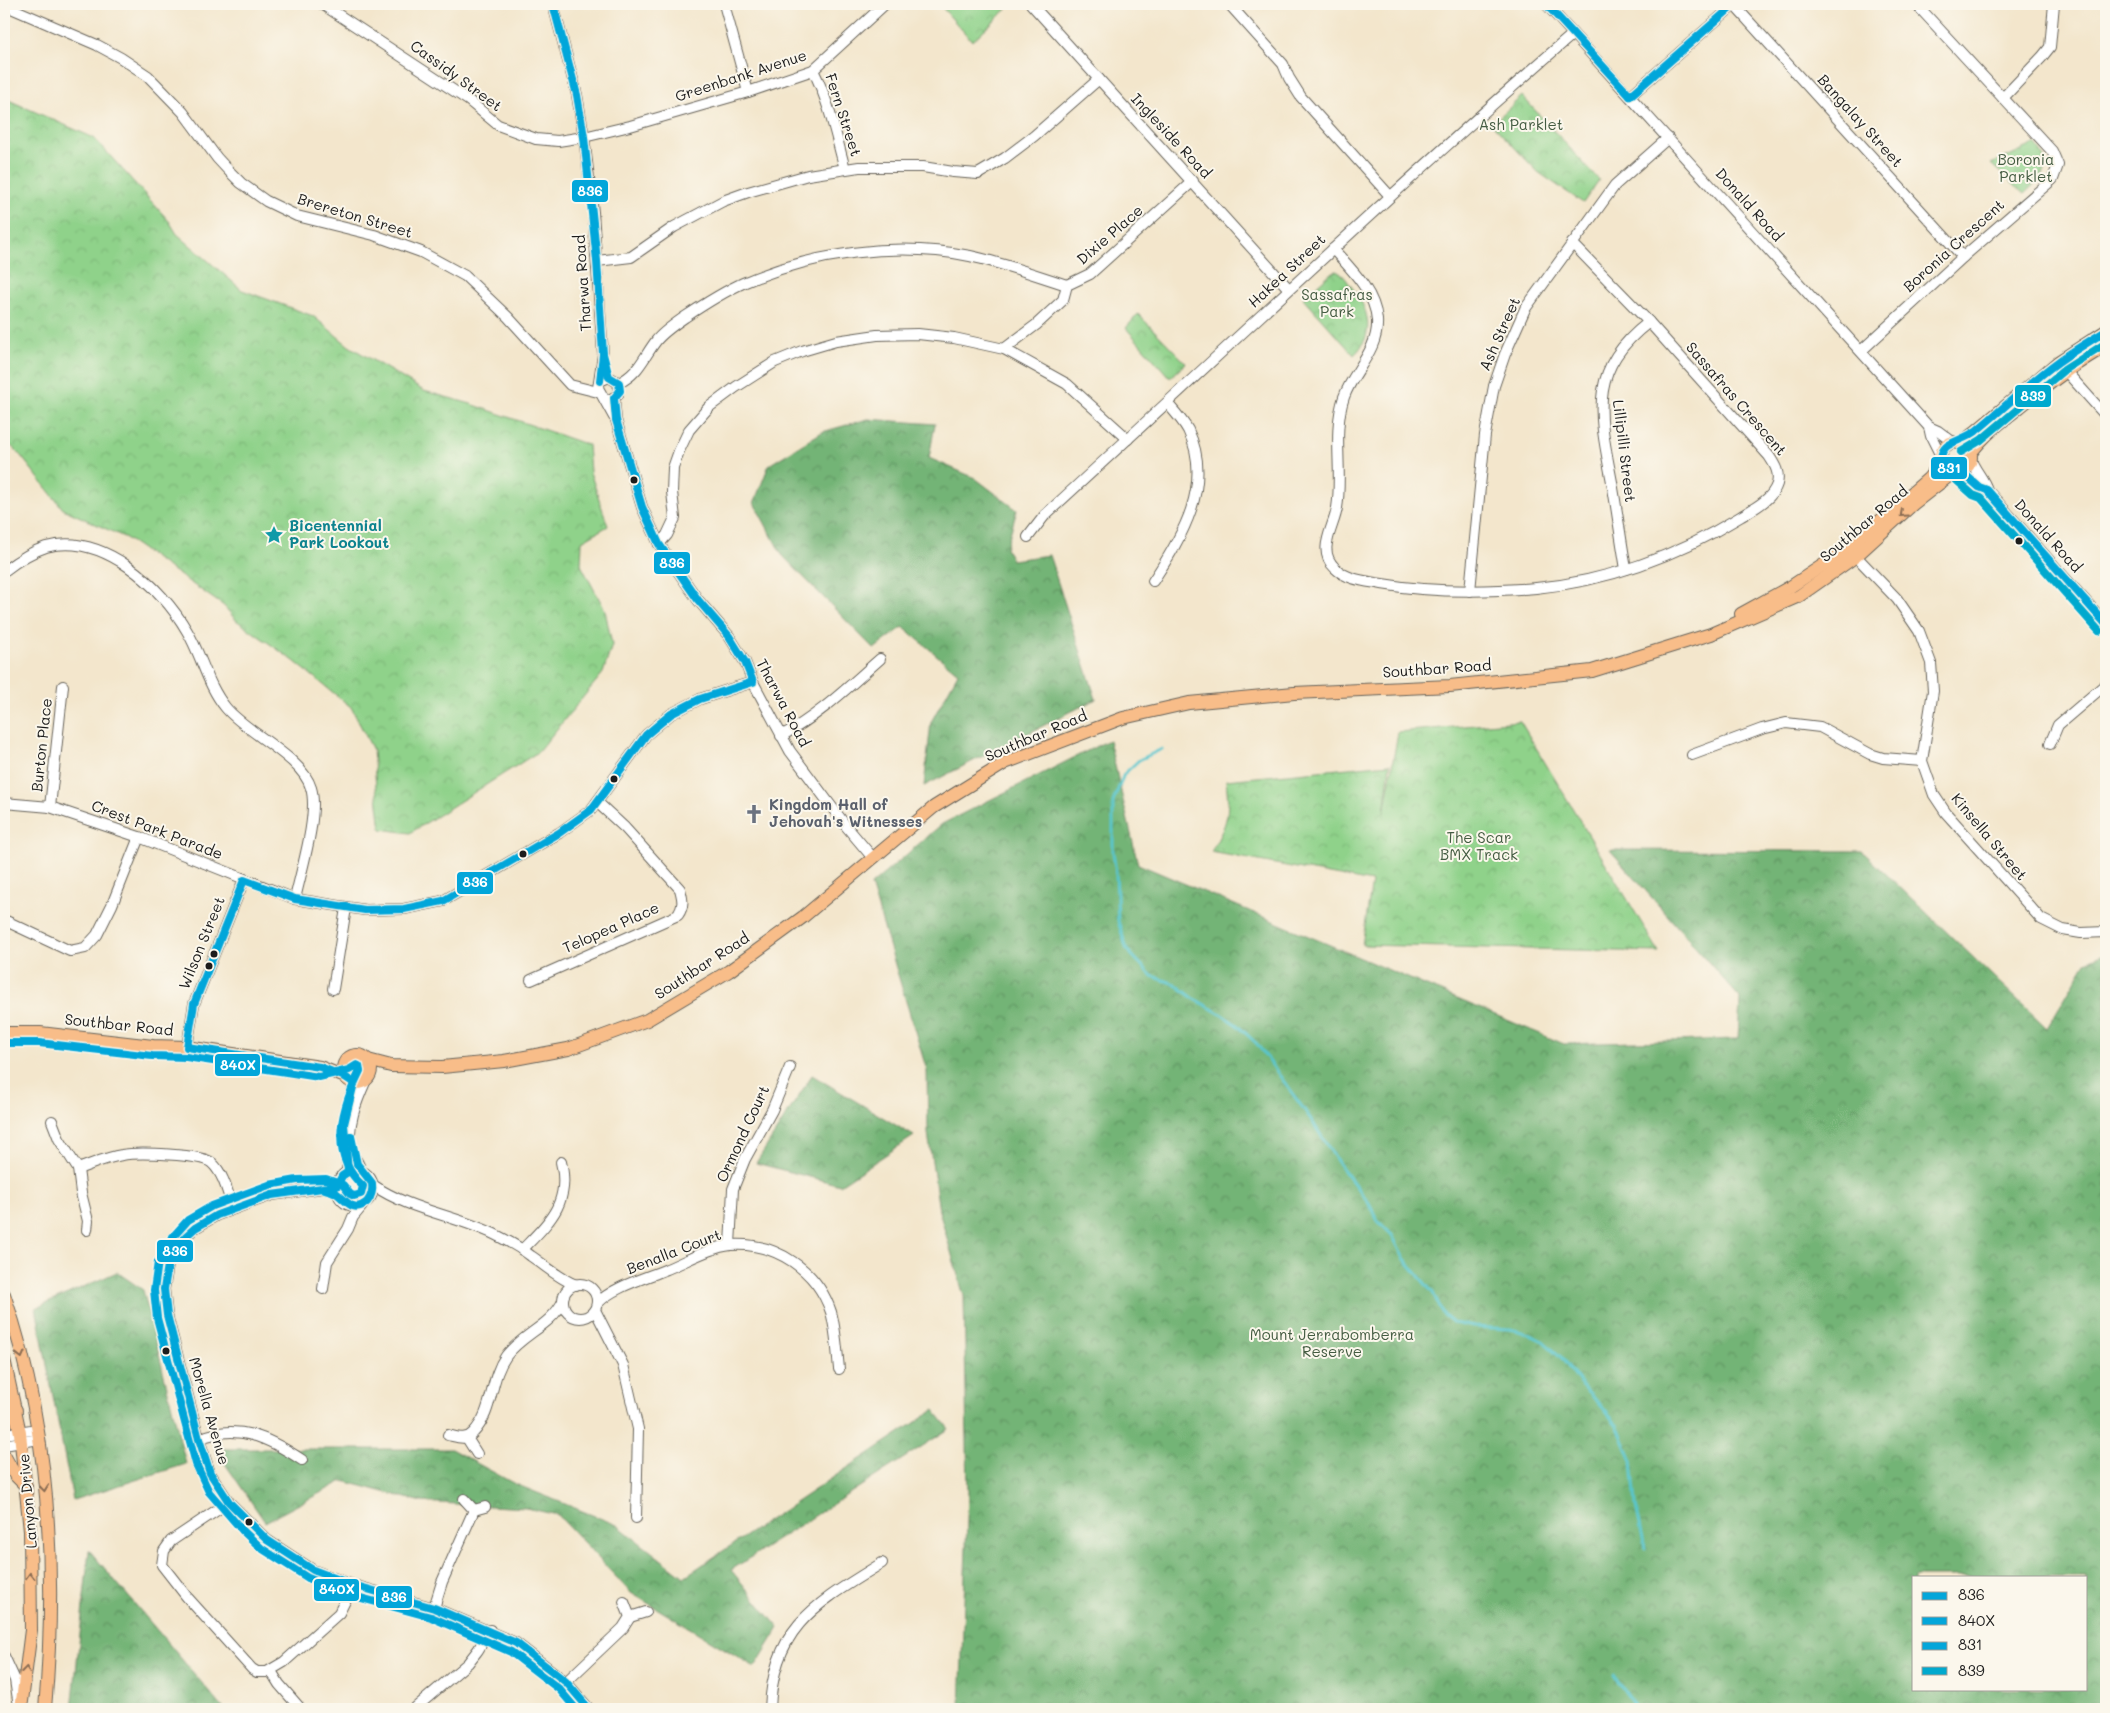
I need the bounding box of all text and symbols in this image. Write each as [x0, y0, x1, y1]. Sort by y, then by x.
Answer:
street label: Cassidy Street [407, 35, 507, 115]
street label: Greenbank Avenue [672, 44, 809, 106]
street label: Bangalay Street [1814, 70, 1908, 171]
street label: Fern Street [821, 71, 867, 159]
street label: Ingleside Road [1127, 88, 1216, 182]
park label: Ash Parklet [1479, 114, 1563, 134]
park label: Boronia Parklet [1998, 149, 2054, 186]
street label: Donald Road [1711, 163, 1788, 245]
line badge: 836 [571, 179, 609, 203]
text: 836 [577, 181, 603, 200]
street label: Brereton Street [295, 188, 415, 242]
street label: Boronia Crescent [1899, 194, 2008, 296]
street label: Dixie Place [1072, 200, 1147, 269]
street label: Hakea Street [1243, 229, 1329, 311]
street label: Tharwa Road [569, 234, 595, 332]
park label: Sassafras Park [1301, 284, 1373, 321]
street label: Ash Street [1474, 294, 1524, 374]
street label: Sassafras Crescent [1682, 337, 1792, 459]
line badge: 839 [2014, 384, 2052, 408]
text: 839 [2020, 386, 2046, 405]
street label: Lillipilli Street [1609, 398, 1641, 503]
line badge: 831 [1930, 456, 1968, 480]
text: 831 [1937, 458, 1961, 477]
unlabelled marker [629, 475, 639, 485]
street label: Southbar Road [1815, 480, 1912, 566]
street label: Donald Road [2010, 494, 2087, 576]
one-way arrow [1899, 508, 1908, 517]
place label: Bicentennial Park Lookout [289, 515, 389, 552]
place icon: Bicentennial Park Lookout [263, 524, 285, 546]
unlabelled marker [2014, 536, 2024, 546]
line badge: 836 [653, 551, 691, 575]
text: 836 [659, 553, 685, 572]
street label: Southbar Road [1382, 654, 1492, 682]
street label: Tharwa Road [752, 655, 815, 750]
street label: Burton Place [26, 697, 56, 793]
street label: Southbar Road [981, 705, 1090, 766]
unlabelled marker [609, 774, 619, 784]
street label: Kinsella Street [1947, 789, 2032, 884]
place label: Kingdom Hall of Jehovah's Witnesses [769, 794, 922, 831]
street label: Crest Park Parade [89, 795, 226, 863]
church icon: Kingdom Hall of Jehovah's Witnesses [743, 803, 765, 825]
park label: The Scar BMX Track [1440, 827, 1518, 864]
unlabelled marker [518, 849, 528, 859]
line badge: 836 [456, 871, 494, 895]
text: 836 [462, 872, 488, 891]
street label: Wilson Street [173, 893, 229, 992]
street label: Telopea Place [559, 897, 662, 957]
street label: Southbar Road [650, 927, 753, 1003]
unlabelled marker [209, 949, 219, 959]
unlabelled marker [204, 961, 214, 971]
street label: Southbar Road [64, 1008, 174, 1040]
line badge: 840X [214, 1053, 261, 1077]
text: 840X [220, 1055, 256, 1074]
street label: Ormond Court [711, 1082, 773, 1185]
street label: Benalla Court [623, 1224, 724, 1278]
line badge: 836 [156, 1239, 194, 1263]
text: 836 [162, 1241, 188, 1260]
park label: Mount Jerrabomberra Reserve [1250, 1324, 1414, 1361]
unlabelled marker [161, 1346, 171, 1356]
one-way arrow [16, 1351, 26, 1359]
street label: Morella Avenue [185, 1354, 235, 1467]
street label: Lanyon Drive [13, 1453, 41, 1549]
one-way arrow [38, 1484, 49, 1492]
unlabelled marker [244, 1517, 254, 1527]
one-way arrow [25, 1572, 35, 1580]
legend [1912, 1576, 2088, 1690]
line badge: 840X [313, 1578, 360, 1602]
text: 840X [319, 1579, 355, 1598]
text: 836 [1958, 1584, 1985, 1604]
line badge: 836 [375, 1585, 413, 1609]
text: 836 [381, 1587, 407, 1606]
text: 840X [1958, 1610, 1995, 1630]
text: 831 [1958, 1634, 1983, 1654]
text: 839 [1958, 1660, 1985, 1680]
one-way arrow [20, 1665, 31, 1673]

